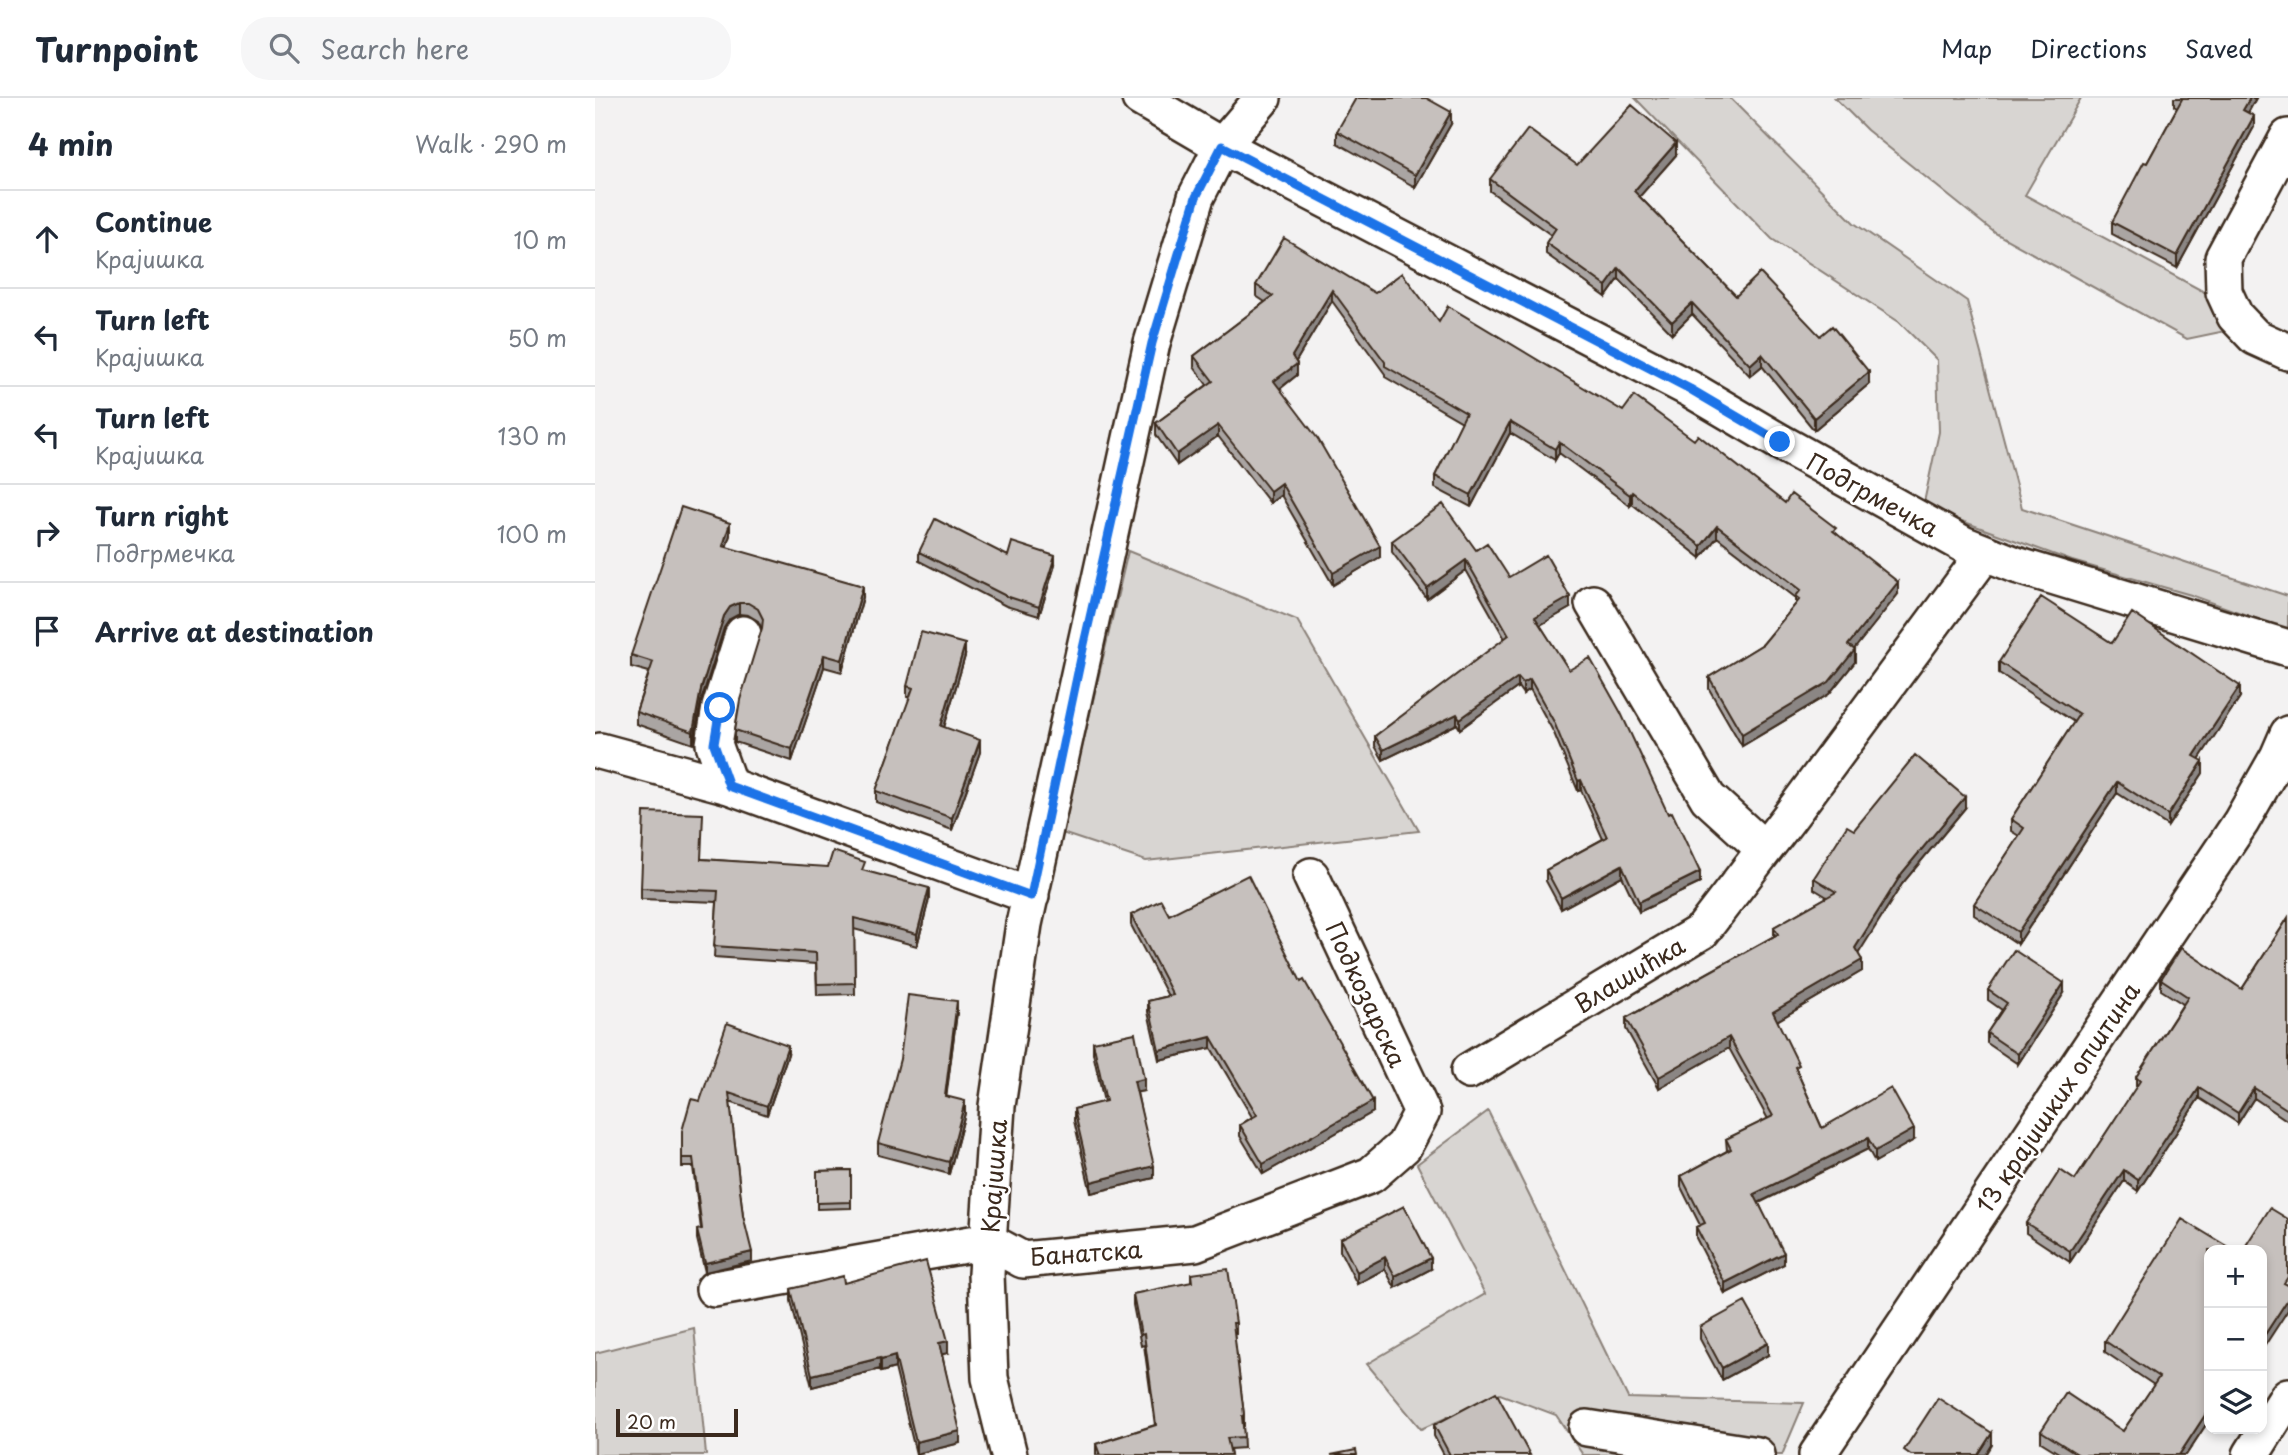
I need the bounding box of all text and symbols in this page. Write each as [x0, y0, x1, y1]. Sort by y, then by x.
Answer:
search box [241, 17, 731, 80]
text: Turnpoint [35, 23, 199, 73]
icon: search [265, 29, 303, 67]
text: Search here [321, 29, 469, 68]
text: Map [1941, 30, 1992, 66]
text: Directions [2030, 30, 2147, 66]
text: Saved [2185, 30, 2253, 66]
text: 4 min [28, 121, 114, 166]
text: Walk · 290 m [415, 126, 567, 161]
text: Continue [95, 202, 212, 241]
icon: ahead [28, 220, 66, 258]
text: 10 m [513, 222, 567, 257]
text: Крајишка [95, 241, 204, 276]
text: Turn left [95, 300, 210, 339]
icon: left [28, 318, 66, 356]
text: 50 m [507, 320, 567, 355]
text: Крајишка [95, 339, 204, 374]
text: Turn left [95, 398, 210, 437]
icon: left [28, 416, 66, 454]
text: 130 m [497, 418, 567, 453]
route end [1764, 426, 1795, 457]
text: Крајишка [95, 437, 204, 472]
street label: Подгрмечка [1800, 443, 1946, 545]
text: Turn right [95, 496, 229, 535]
icon: right [28, 514, 66, 552]
text: 100 m [497, 516, 567, 551]
text: Подгрмечка [95, 535, 235, 570]
icon: arrive [28, 612, 66, 650]
text: Arrive at destination [95, 612, 374, 651]
route start [704, 692, 735, 723]
street label: Подкозарска [1318, 915, 1417, 1073]
street label: Влашићка [1567, 927, 1691, 1021]
street label: 13 крајишких општина [1966, 974, 2148, 1220]
street label: Крајишка [971, 1118, 1015, 1234]
street label: Банатска [1029, 1230, 1143, 1274]
map controls [2204, 1245, 2267, 1434]
button: + [2204, 1245, 2267, 1308]
button: − [2204, 1308, 2267, 1371]
button: layers [2204, 1371, 2267, 1434]
scale bar [616, 1406, 739, 1438]
text: 20 m [627, 1407, 676, 1435]

